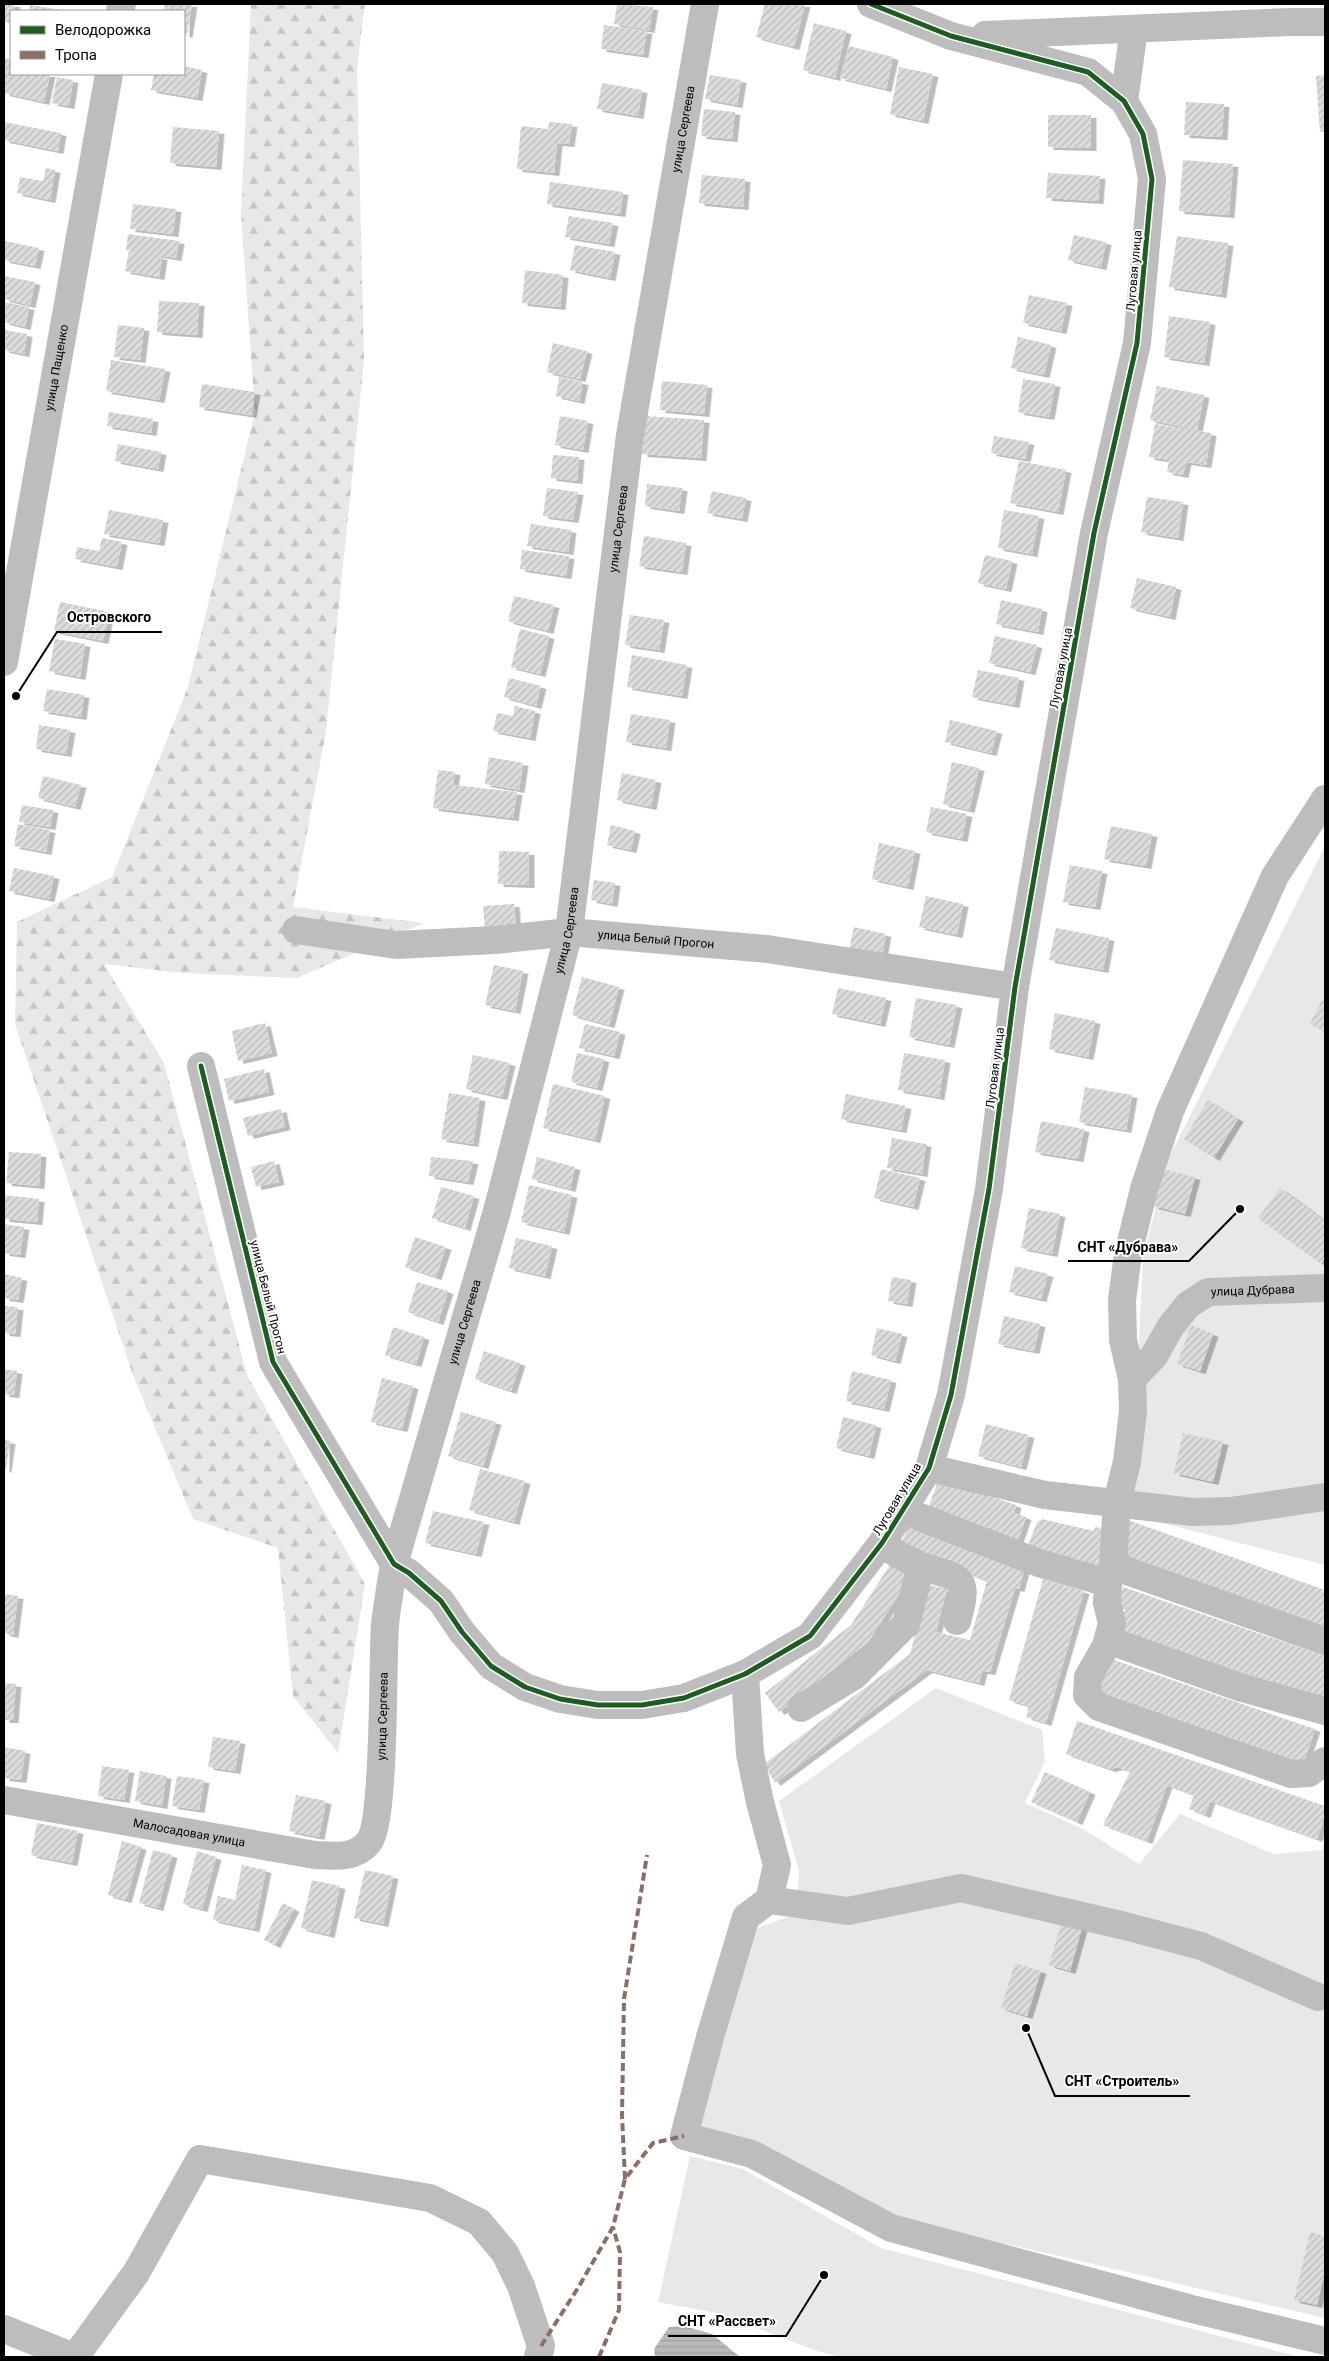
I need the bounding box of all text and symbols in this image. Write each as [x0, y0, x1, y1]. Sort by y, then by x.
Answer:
legend [10, 10, 185, 75]
text: Велодорожка [55, 21, 151, 39]
text: Тропа [55, 46, 97, 64]
street label: улица Сергеева [669, 85, 698, 174]
street label: Луговая улица [1123, 230, 1145, 312]
street label: улица Пащенко [42, 323, 71, 412]
street label: улица Сергеева [606, 484, 631, 573]
callout: Островского [57, 603, 162, 632]
text: Островского [67, 609, 151, 625]
street label: Луговая улица [1047, 626, 1075, 710]
street label: улица Сергеева [552, 886, 581, 975]
street label: улица Белый Прогон [597, 927, 715, 951]
street label: Луговая улица [983, 1027, 1007, 1109]
callout: СНТ «Дубрава» [1068, 1232, 1189, 1261]
street label: улица Белый Прогон [247, 1239, 289, 1355]
text: СНТ «Дубрава» [1078, 1239, 1178, 1255]
street label: улица Сергеева [446, 1278, 484, 1366]
street label: улица Дубрава [1211, 1282, 1295, 1299]
street label: Луговая улица [870, 1460, 924, 1538]
street label: улица Сергеева [374, 1672, 391, 1761]
street label: Малосадовая улица [132, 1816, 246, 1850]
callout: СНТ «Строитель» [1055, 2067, 1190, 2096]
text: СНТ «Строитель» [1065, 2073, 1179, 2089]
callout: СНТ «Рассвет» [668, 2307, 786, 2336]
text: СНТ «Рассвет» [678, 2313, 776, 2329]

